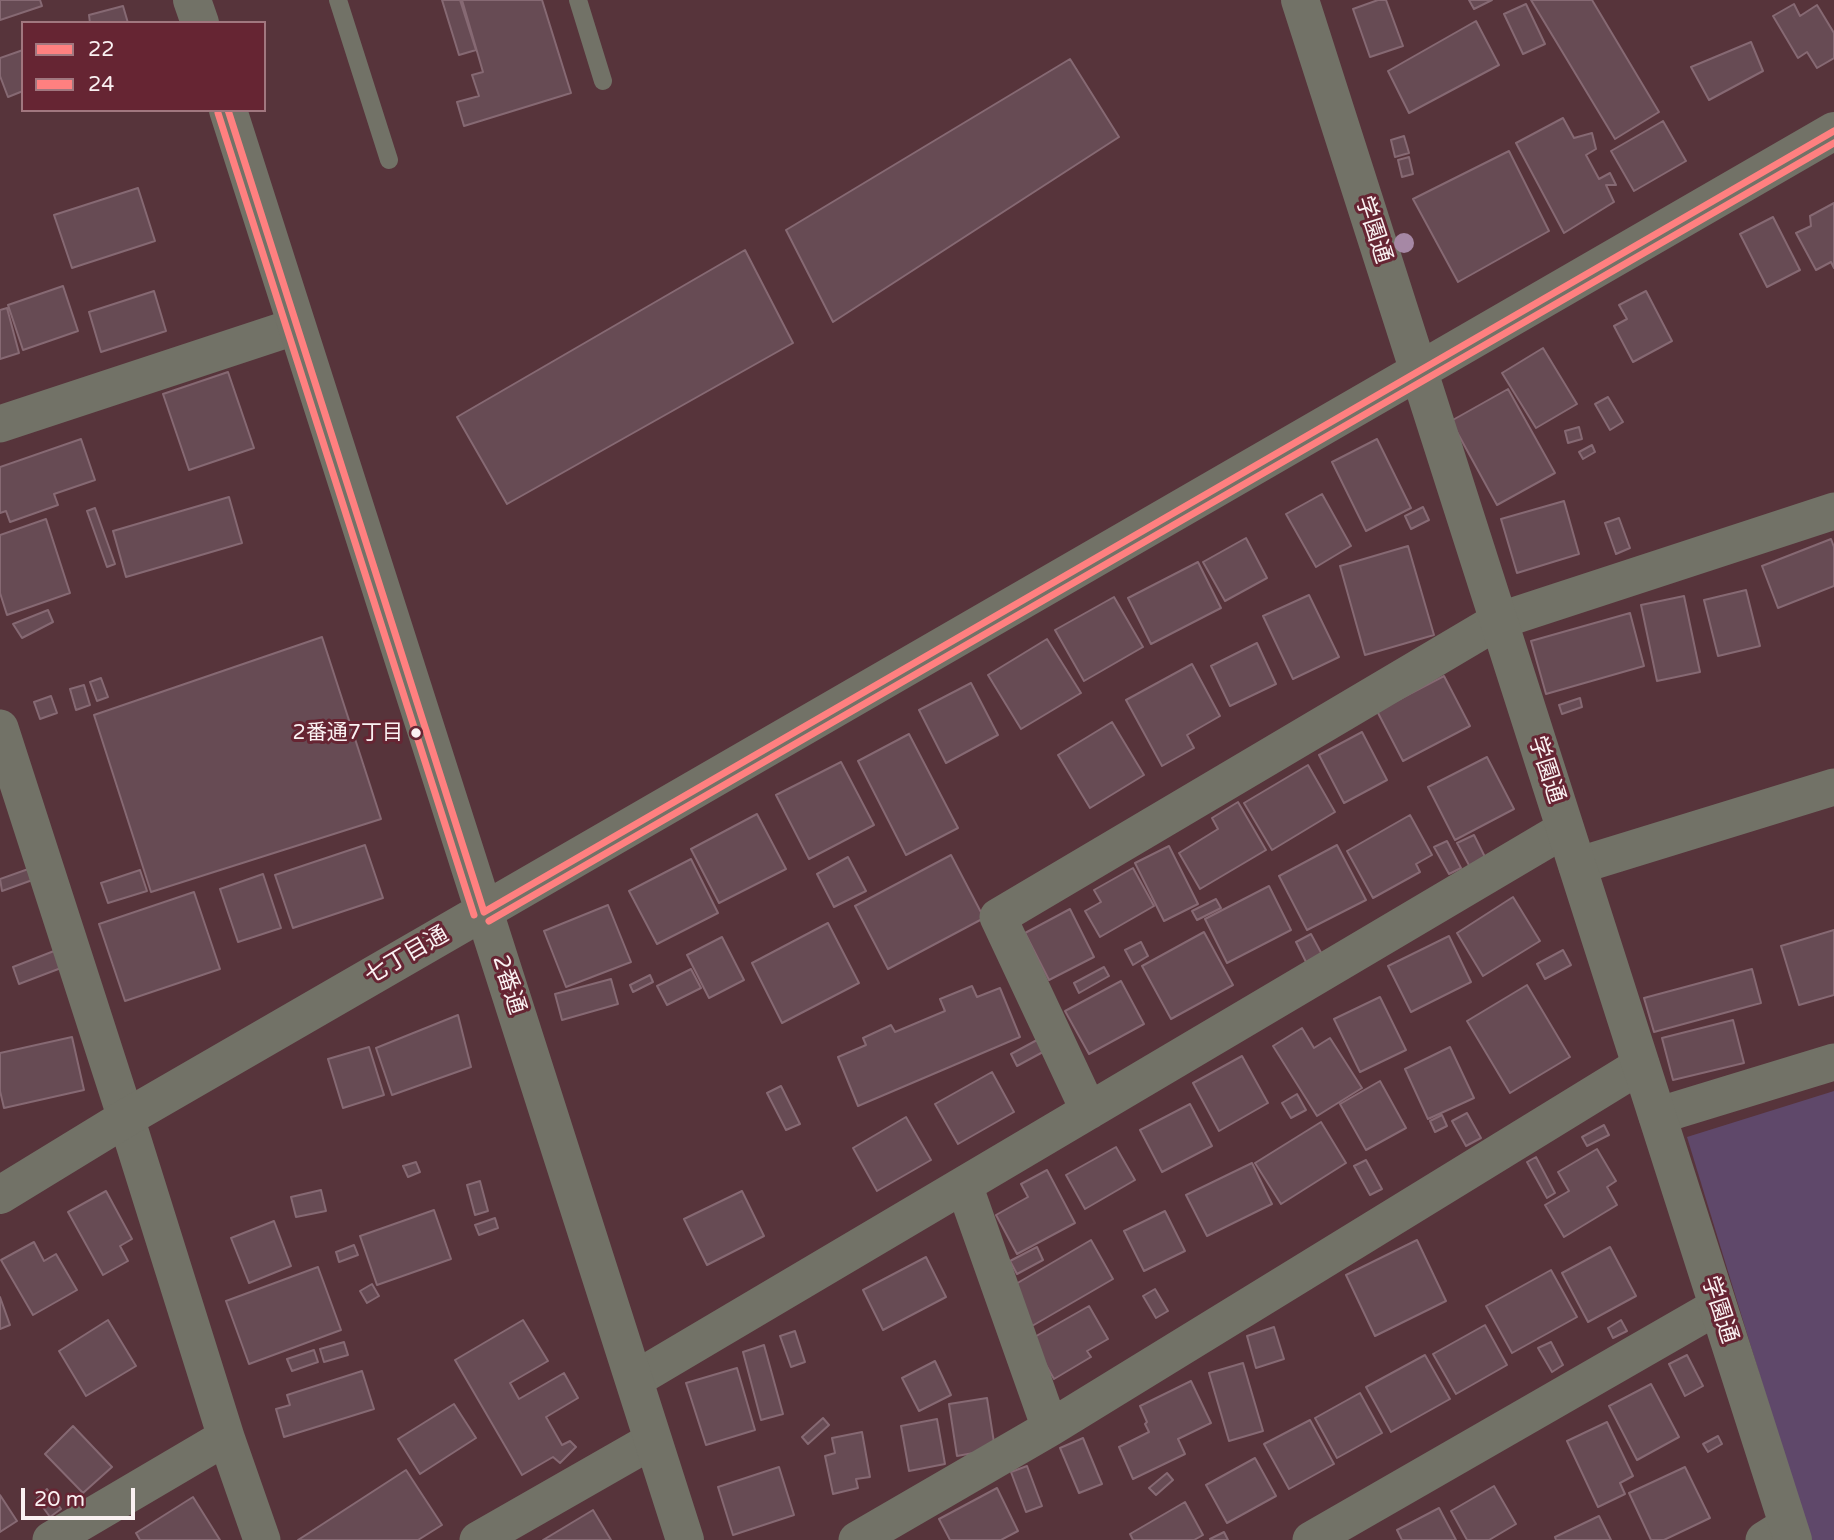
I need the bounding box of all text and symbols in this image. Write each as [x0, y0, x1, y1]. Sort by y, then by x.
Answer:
legend [21, 21, 266, 112]
text: 22 [88, 37, 114, 62]
text: 24 [88, 72, 114, 97]
street label: 学園通 [1349, 193, 1397, 267]
place label: 2番通7丁目 [293, 720, 403, 746]
marker: 2番通7丁目 [409, 726, 423, 740]
street label: 学園通 [1522, 733, 1570, 807]
street label: 七丁目通 [360, 921, 454, 991]
street label: 2番通 [486, 952, 530, 1018]
street label: 学園通 [1695, 1273, 1743, 1347]
scale bar [24, 1474, 138, 1518]
text: 20 m [34, 1487, 85, 1512]

